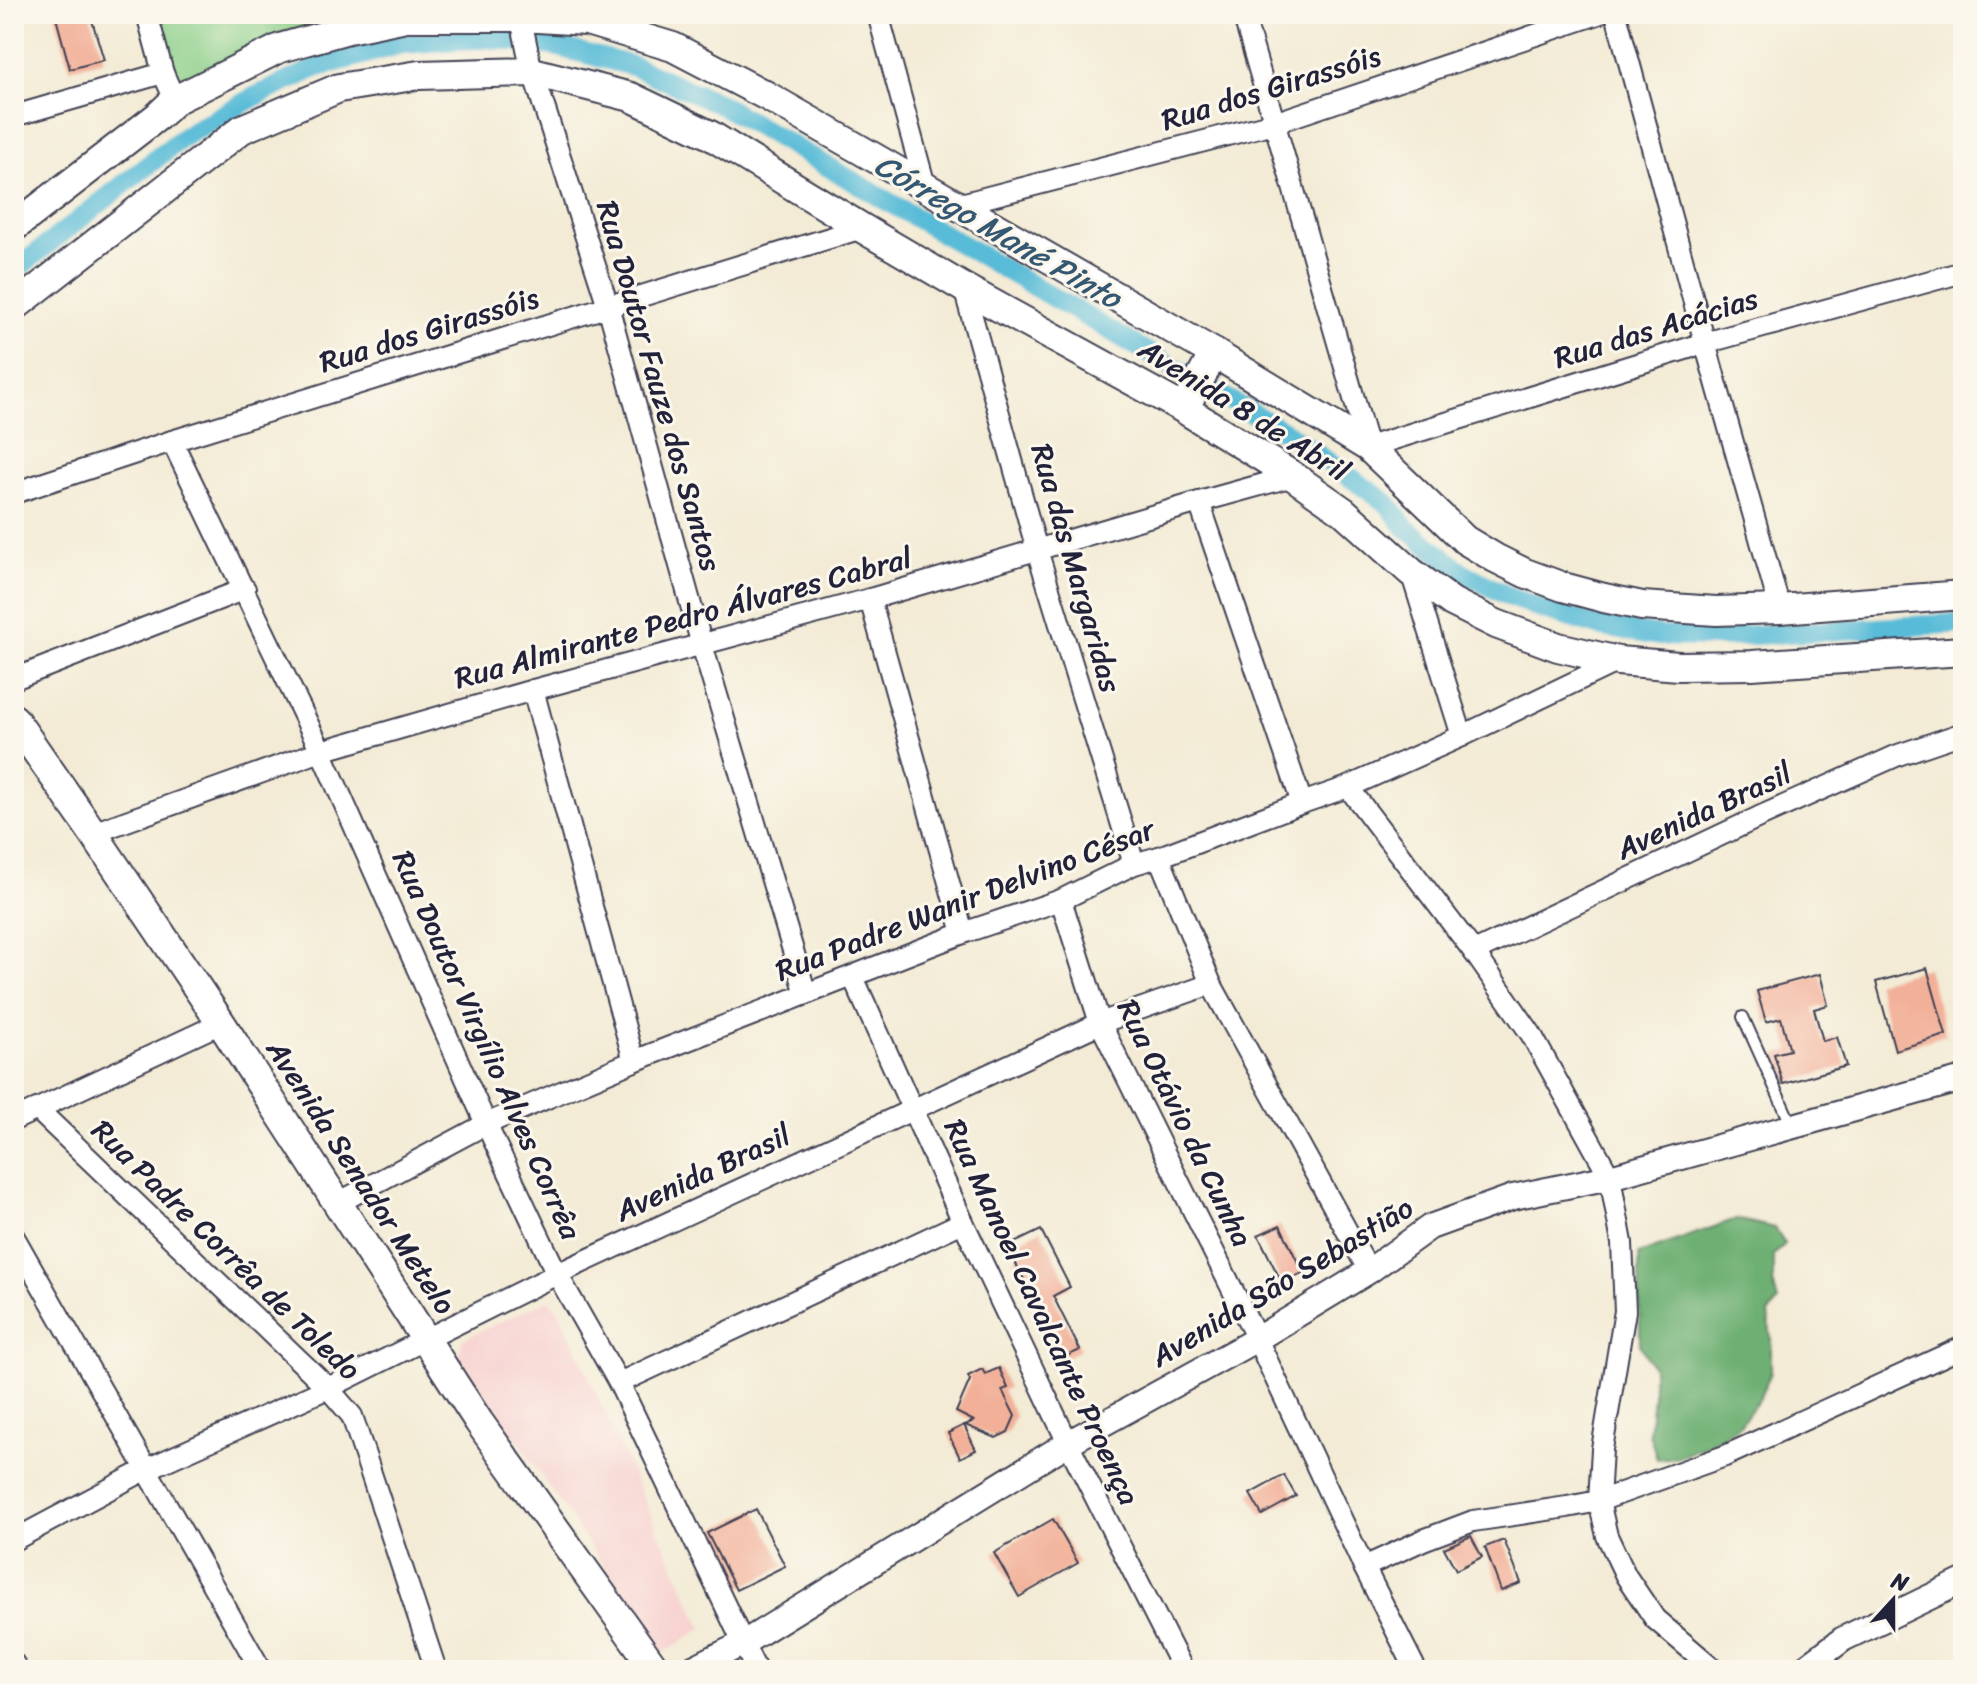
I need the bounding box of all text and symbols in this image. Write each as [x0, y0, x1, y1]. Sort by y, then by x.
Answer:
street label: Rua dos Girassóis [1154, 29, 1388, 147]
water label: Córrego Mané Pinto [863, 137, 1134, 326]
street label: Rua Doutor Fauze dos Santos [580, 194, 738, 578]
street label: Rua dos Girassóis [312, 271, 546, 389]
street label: Rua das Acácias [1547, 271, 1765, 385]
street label: Avenida 8 de Abril [1126, 322, 1362, 498]
street label: Rua das Margaridas [1015, 437, 1137, 699]
street label: Rua Almirante Pedro Álvares Cabral [448, 531, 919, 705]
street label: Avenida Brasil [1606, 746, 1802, 876]
street label: Rua Padre Wanir Delvino César [767, 802, 1164, 997]
street label: Rua Doutor Virgílio Alves Corrêa [377, 841, 598, 1249]
street label: Rua Otávio da Cunha [1101, 990, 1269, 1256]
street label: Avenida Senador Metelo [251, 1027, 471, 1326]
street label: Rua Padre Corrêa de Toledo [78, 1106, 374, 1394]
street label: Avenida Brasil [605, 1108, 801, 1238]
street label: Rua Manoel Cavalcante Proença [928, 1110, 1156, 1514]
street label: Avenida São Sebastião [1139, 1182, 1424, 1383]
north arrow [1853, 1560, 1933, 1640]
text: N [1885, 1560, 1915, 1603]

